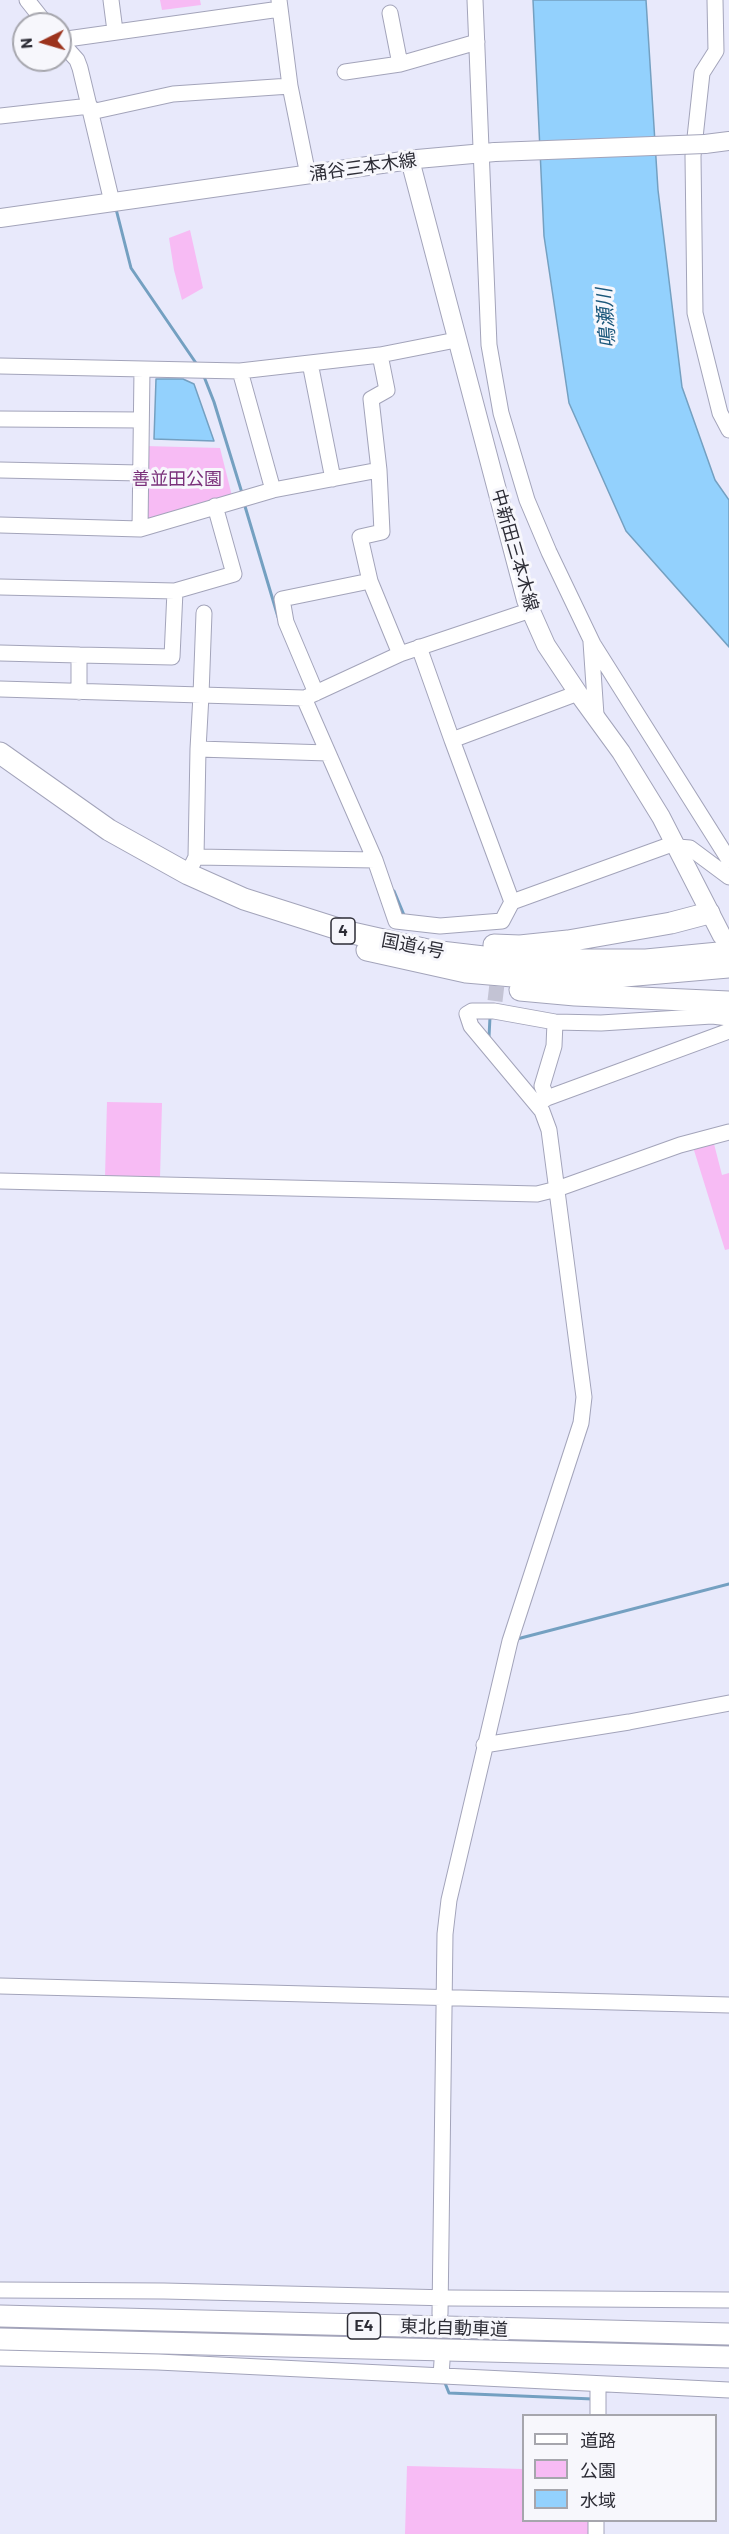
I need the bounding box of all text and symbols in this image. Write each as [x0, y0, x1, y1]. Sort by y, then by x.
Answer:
north arrow [12, 12, 72, 72]
text: N [16, 37, 35, 50]
street label: 涌谷三本木線 [308, 149, 418, 185]
water label: 鳴瀬川 [592, 287, 620, 349]
park label: 善並田公園 [132, 468, 222, 490]
street label: 中新田三本木線 [487, 486, 543, 614]
road number: 4 [331, 918, 355, 944]
street label: 国道4号 [380, 929, 446, 963]
road number: E4 [348, 2313, 380, 2339]
street label: 東北自動車道 [400, 2315, 508, 2341]
legend [522, 2414, 717, 2522]
text: 道路 [580, 2429, 616, 2451]
text: 公園 [580, 2459, 616, 2481]
text: 水域 [580, 2489, 616, 2511]

